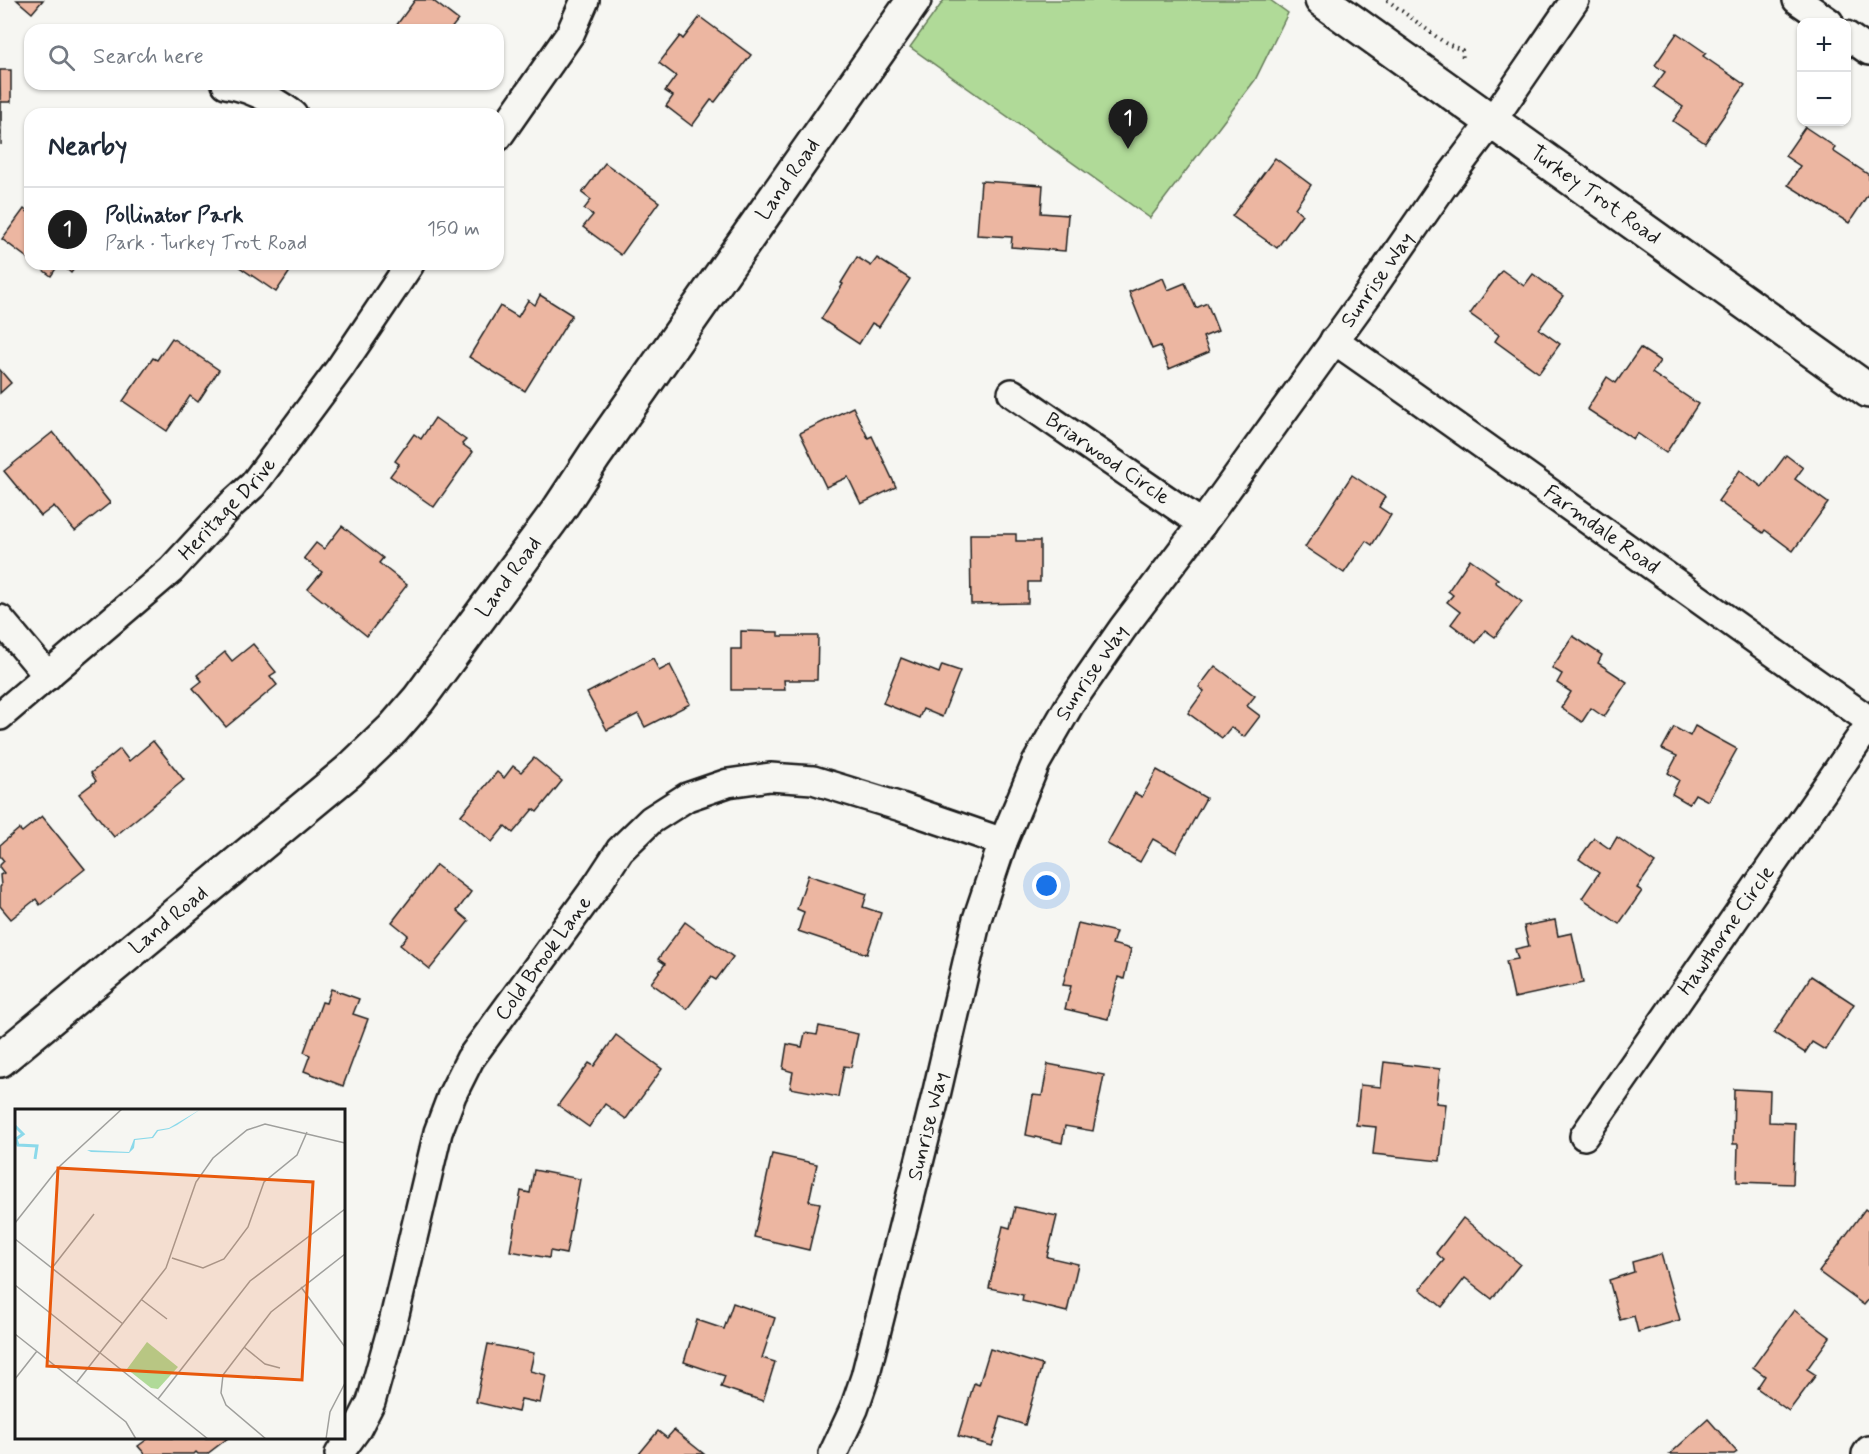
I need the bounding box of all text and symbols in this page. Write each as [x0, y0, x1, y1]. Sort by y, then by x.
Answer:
map controls [1797, 18, 1851, 126]
button: + [1797, 18, 1851, 72]
search box [24, 24, 504, 90]
icon: search [45, 41, 78, 74]
text: Search here [93, 43, 204, 71]
button: − [1797, 72, 1851, 126]
pin: 1 [1108, 100, 1148, 149]
text: Nearby [48, 130, 127, 164]
street label: Land Road [750, 133, 827, 226]
street label: Turkey Trot Road [1524, 139, 1666, 252]
text: Pollinator Park [105, 202, 243, 230]
text: 1 [63, 216, 72, 243]
text: 150 m [427, 216, 480, 243]
street label: Sunrise Way [1334, 227, 1421, 333]
text: Park · Turkey Trot Road [105, 230, 307, 257]
street label: Briarwood Circle [1040, 406, 1176, 512]
street label: Heritage Drive [172, 452, 283, 567]
street label: Farmdale Road [1538, 479, 1665, 581]
street label: Land Road [470, 531, 548, 623]
street label: Sunrise Way [1049, 619, 1135, 726]
street label: Hawthorne Circle [1672, 860, 1781, 1001]
your location [1032, 871, 1061, 900]
street label: Land Road [123, 879, 214, 961]
street label: Cold Brook Lane [488, 890, 599, 1026]
street label: Sunrise Way [901, 1069, 955, 1183]
inset map [15, 1109, 345, 1439]

